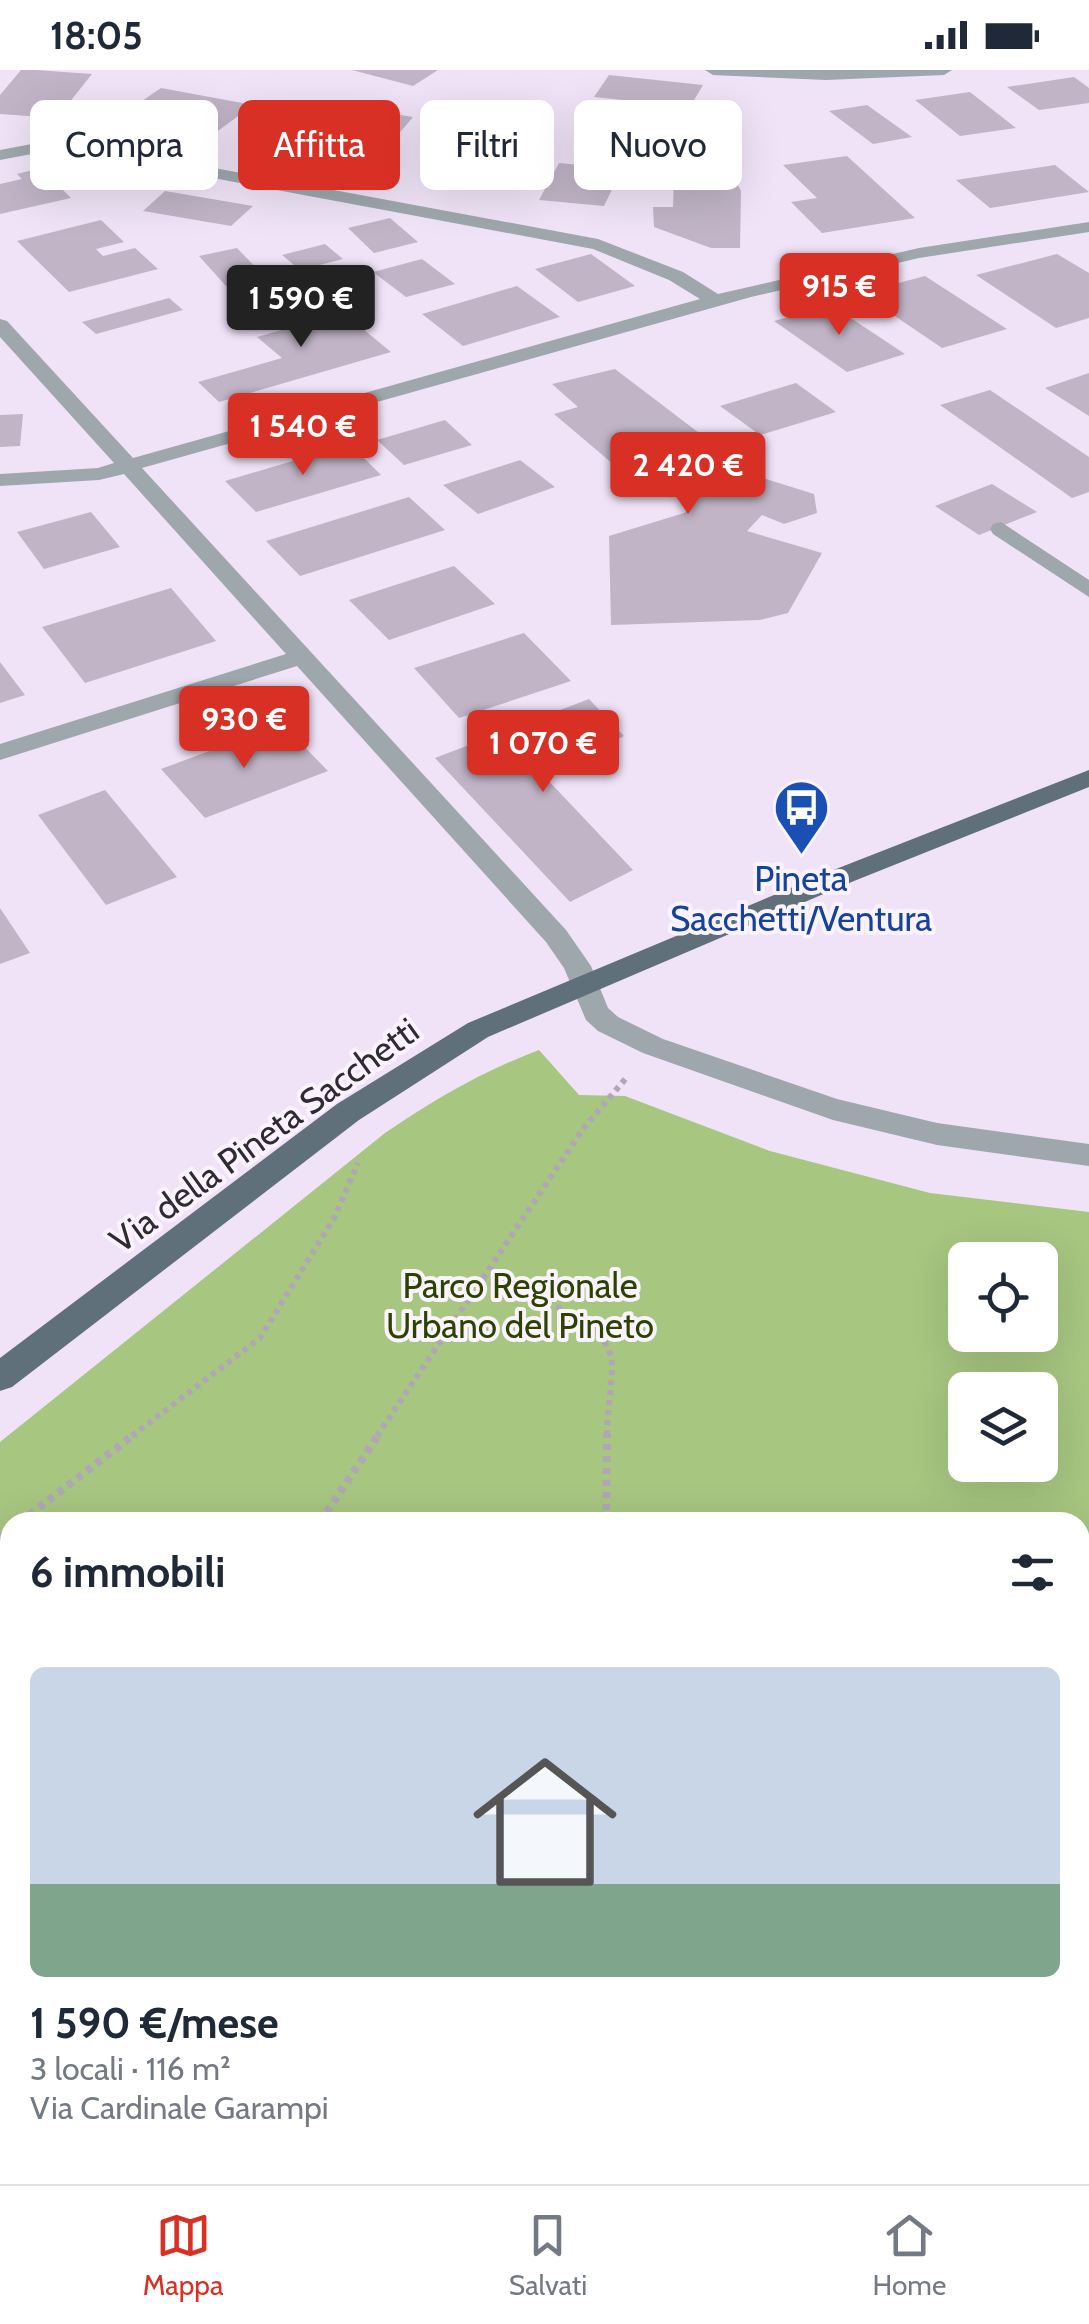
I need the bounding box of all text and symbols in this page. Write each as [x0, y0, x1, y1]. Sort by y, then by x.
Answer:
text: 18:05 [50, 12, 143, 59]
chip: Compra [30, 100, 218, 190]
chip: Affitta [238, 100, 400, 190]
chip: Filtri [420, 100, 554, 190]
chip: Nuovo [574, 100, 742, 190]
pin: 915 € [769, 253, 909, 338]
pin: 1 590 € [209, 265, 393, 350]
text: 915 € [802, 266, 876, 305]
text: 1 590 € [249, 278, 353, 317]
pin: 1 540 € [211, 393, 395, 478]
text: 1 540 € [250, 406, 356, 445]
pin: 2 420 € [596, 432, 780, 517]
text: 2 420 € [632, 445, 744, 484]
pin: 930 € [174, 686, 314, 771]
text: 930 € [201, 699, 287, 738]
pin: 1 070 € [451, 710, 635, 795]
text: 1 070 € [489, 723, 597, 762]
bus stop icon: Pineta Sacchetti/Ventura [771, 777, 831, 856]
place label: Pineta Sacchetti/Ventura [670, 857, 932, 940]
street label: Via della Pineta Sacchetti [101, 1008, 427, 1262]
map controls [948, 1242, 1058, 1482]
button: locate [948, 1242, 1058, 1352]
park label: Parco Regionale Urbano del Pineto [386, 1264, 654, 1347]
button: layers [948, 1372, 1058, 1482]
icon: filters [1005, 1545, 1060, 1600]
text: 6 immobili [30, 1546, 225, 1598]
icon: home [455, 1732, 635, 1912]
text: 1 590 €/mese [30, 1997, 279, 2049]
text: 3 locali · 116 m² [30, 2049, 231, 2088]
text: Via Cardinale Garampi [30, 2088, 329, 2127]
tab: Mappa [143, 2208, 223, 2302]
tab: Salvati [509, 2208, 587, 2302]
tab: Home [873, 2208, 946, 2302]

